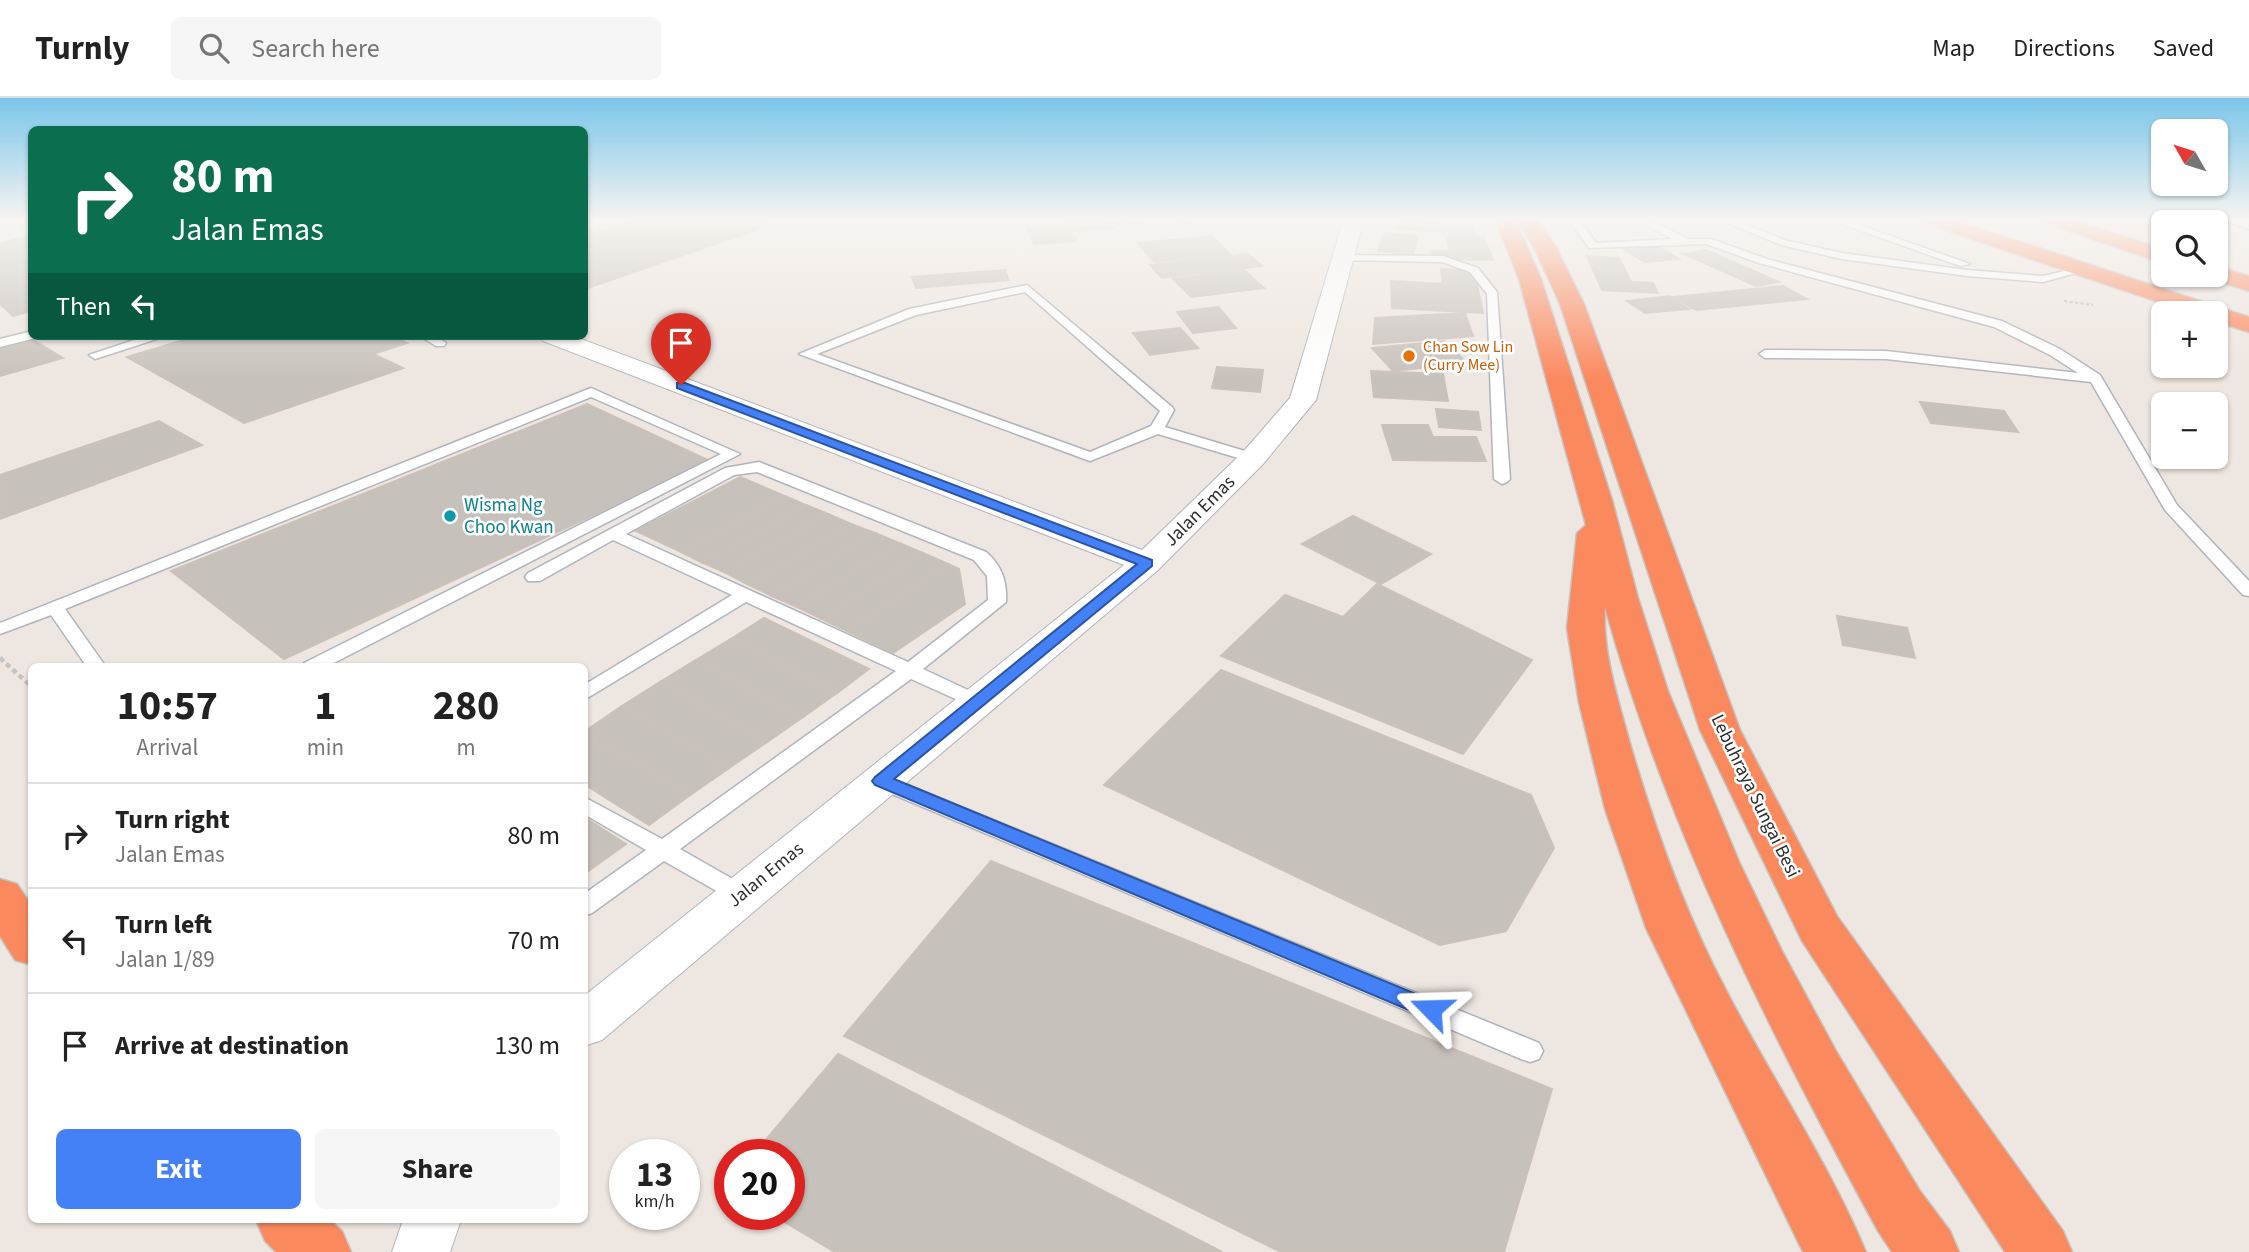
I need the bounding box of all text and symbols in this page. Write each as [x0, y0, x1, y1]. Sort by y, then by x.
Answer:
search box [171, 17, 661, 80]
text: Turnly [35, 25, 129, 72]
icon: search [195, 29, 233, 67]
text: Search here [251, 30, 380, 67]
text: Map [1932, 31, 1975, 66]
text: Directions [2013, 31, 2115, 66]
text: Saved [2153, 31, 2214, 66]
north arrow [2151, 119, 2228, 196]
map controls [2151, 119, 2228, 469]
text: 80 m [171, 142, 275, 212]
icon: right [56, 154, 147, 245]
text: Jalan Emas [171, 207, 324, 253]
button: search [2151, 210, 2228, 287]
icon: left [125, 287, 163, 325]
text: Then [56, 288, 111, 325]
button: + [2151, 301, 2228, 378]
pin [651, 313, 711, 385]
icon: arrive [662, 324, 700, 362]
place label: Chan Sow Lin (Curry Mee) [1423, 336, 1513, 376]
marker: Chan Sow Lin (Curry Mee) [1401, 348, 1417, 364]
button: − [2151, 392, 2228, 469]
street label: Jalan Emas [1158, 469, 1242, 553]
place label: Wisma Ng Choo Kwan [464, 492, 554, 541]
marker: Wisma Ng Choo Kwan [442, 508, 458, 524]
text: 10:57 [117, 676, 218, 736]
text: 1 [314, 676, 336, 736]
text: 280 [433, 676, 499, 736]
street label: Lebuhraya Sungai Besi [1704, 710, 1806, 882]
text: Arrival [136, 731, 198, 764]
text: min [307, 731, 344, 764]
text: m [456, 731, 476, 764]
text: Turn right [115, 801, 230, 838]
icon: right [56, 817, 94, 855]
text: 80 m [507, 817, 560, 854]
street label: Jalan Emas [722, 836, 810, 914]
text: Jalan Emas [115, 838, 225, 871]
text: Turn left [115, 906, 212, 943]
icon: left [56, 922, 94, 960]
text: 70 m [507, 922, 560, 959]
text: Jalan 1/89 [115, 943, 215, 976]
position arrow [1394, 972, 1468, 1046]
icon: arrive [56, 1027, 94, 1065]
text: Arrive at destination [115, 1027, 349, 1064]
text: 130 m [494, 1027, 560, 1064]
button: Exit [56, 1129, 301, 1209]
button: Share [315, 1129, 560, 1209]
speed limit sign: 20 [714, 1139, 805, 1230]
text: 13 [636, 1150, 673, 1200]
text: km/h [635, 1189, 674, 1214]

